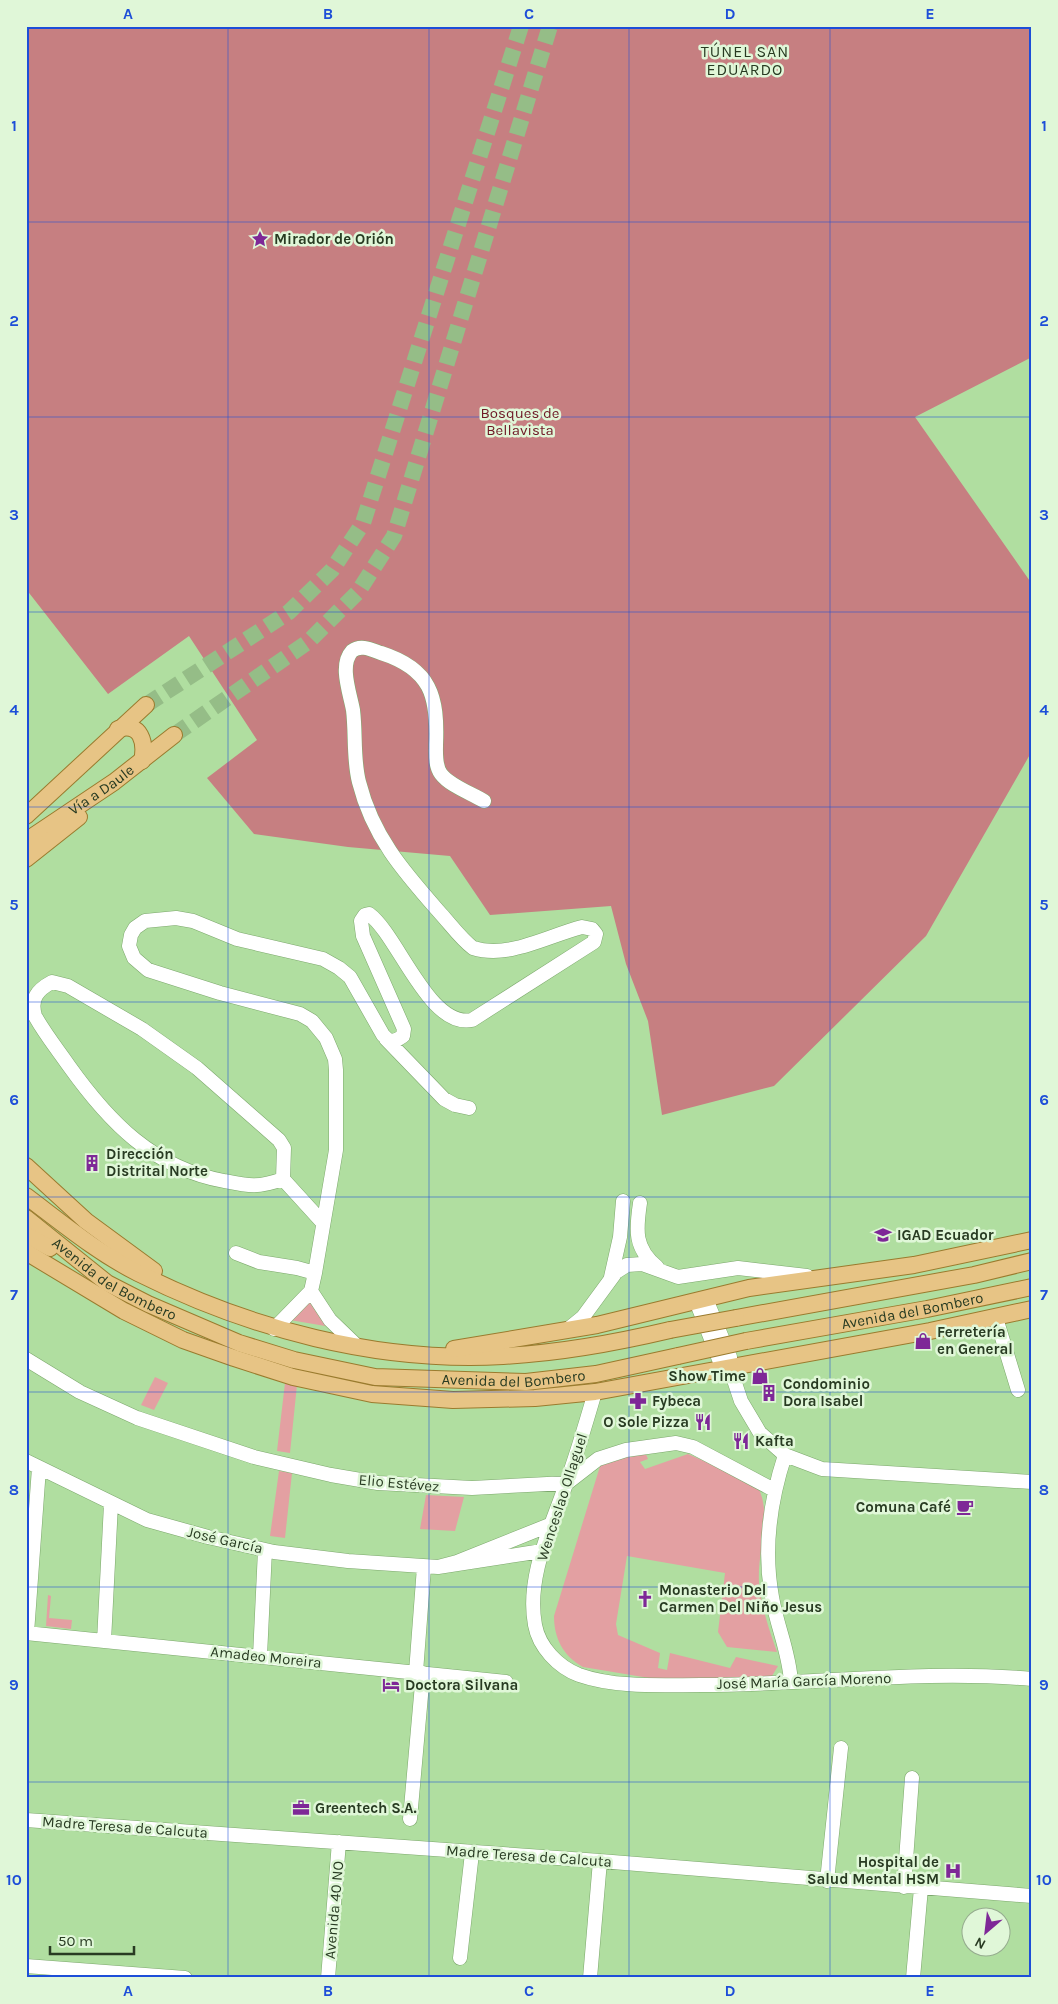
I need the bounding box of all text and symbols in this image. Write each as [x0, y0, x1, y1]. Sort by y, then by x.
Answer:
text: A [123, 4, 133, 23]
text: B [323, 4, 333, 23]
text: C [524, 4, 534, 23]
text: D [725, 4, 736, 23]
text: E [925, 4, 935, 23]
district label: TÚNEL SAN EDUARDO [701, 42, 789, 79]
text: 1 [11, 116, 17, 135]
text: 1 [1041, 116, 1047, 135]
place icon: Mirador de Orión [250, 229, 270, 249]
place label: Mirador de Orión [274, 230, 394, 248]
text: 2 [9, 311, 19, 330]
text: 2 [1039, 311, 1049, 330]
park label: Bosques de Bellavista [481, 404, 560, 439]
text: 3 [9, 505, 19, 524]
text: 3 [1039, 505, 1049, 524]
text: 4 [9, 700, 19, 719]
text: 4 [1039, 700, 1049, 719]
street label: Vía a Daule [65, 761, 138, 819]
text: 5 [9, 895, 19, 914]
text: 5 [1039, 895, 1049, 914]
text: 6 [9, 1090, 19, 1109]
text: 6 [1039, 1090, 1049, 1109]
place label: Dirección Distrital Norte [106, 1145, 208, 1180]
building icon: Dirección Distrital Norte [82, 1153, 102, 1173]
school or university icon: IGAD Ecuador [873, 1225, 893, 1245]
place label: IGAD Ecuador [897, 1226, 994, 1244]
street label: Avenida del Bombero [48, 1234, 179, 1324]
text: 7 [10, 1285, 18, 1304]
text: 7 [1040, 1285, 1048, 1304]
street label: Avenida del Bombero [840, 1288, 985, 1333]
place label: Ferretería en General [937, 1323, 1013, 1358]
shop icon: Ferretería en General [913, 1331, 933, 1351]
street label: Avenida del Bombero [441, 1366, 586, 1391]
shop icon: Show Time [750, 1366, 770, 1386]
place label: Show Time [668, 1367, 746, 1385]
place label: Condominio Dora Isabel [783, 1375, 870, 1410]
building icon: Condominio Dora Isabel [759, 1383, 779, 1403]
pharmacy icon: Fybeca [628, 1391, 648, 1411]
place label: Fybeca [652, 1392, 701, 1410]
restaurant icon: O Sole Pizza [693, 1412, 713, 1432]
place label: O Sole Pizza [603, 1413, 689, 1431]
street label: Wenceslao Ollaguel [533, 1431, 591, 1563]
restaurant icon: Kafta [731, 1431, 751, 1451]
place label: Kafta [755, 1432, 794, 1450]
street label: Elio Estévez [358, 1471, 440, 1495]
text: 8 [9, 1480, 19, 1499]
text: 8 [1039, 1480, 1049, 1499]
cafe icon: Comuna Café [955, 1497, 975, 1517]
place label: Comuna Café [856, 1498, 951, 1516]
street label: José García [185, 1523, 265, 1557]
place label: Monasterio Del Carmen Del Niño Jesus [659, 1581, 822, 1616]
church icon: Monasterio Del Carmen Del Niño Jesus [635, 1589, 655, 1609]
street label: Amadeo Moreira [210, 1642, 322, 1672]
street label: José María García Moreno [716, 1669, 892, 1693]
text: 9 [9, 1675, 19, 1694]
hotel icon: Doctora Silvana [381, 1675, 401, 1695]
text: 9 [1039, 1675, 1049, 1694]
place label: Doctora Silvana [405, 1676, 518, 1694]
office icon: Greentech S.A. [291, 1798, 311, 1818]
place label: Greentech S.A. [315, 1799, 417, 1817]
street label: Madre Teresa de Calcuta [42, 1812, 208, 1842]
street label: Madre Teresa de Calcuta [446, 1841, 612, 1871]
place label: Hospital de Salud Mental HSM [807, 1853, 939, 1888]
street label: Avenida 40 NO [321, 1860, 347, 1960]
hospital icon: Hospital de Salud Mental HSM [943, 1861, 963, 1881]
text: 10 [6, 1870, 22, 1889]
text: 10 [1036, 1870, 1052, 1889]
north arrow [960, 1906, 1010, 1956]
scale bar [50, 1924, 134, 1956]
text: 50 m [58, 1932, 93, 1950]
text: N [972, 1933, 989, 1953]
text: A [123, 1981, 133, 2000]
text: B [323, 1981, 333, 2000]
text: C [524, 1981, 534, 2000]
text: D [725, 1981, 736, 2000]
text: E [925, 1981, 935, 2000]

